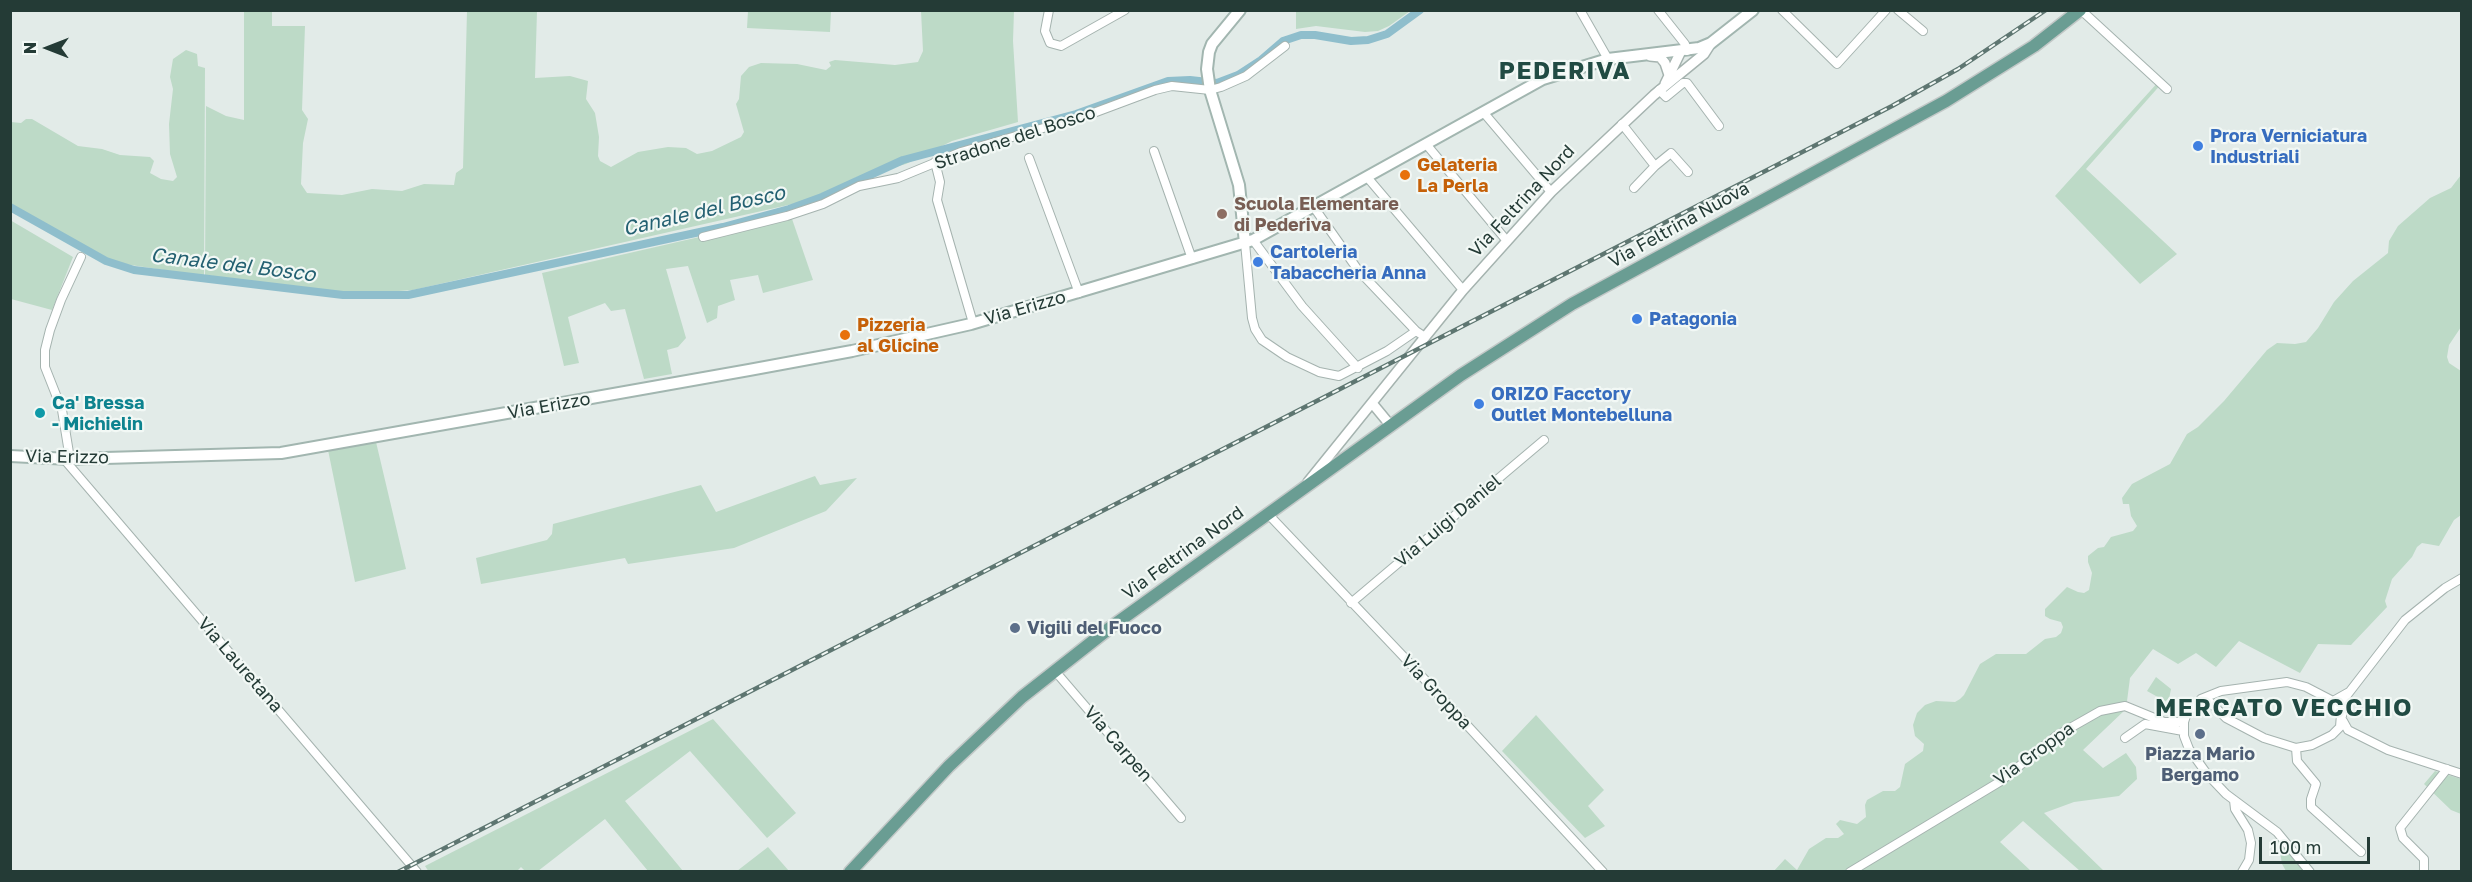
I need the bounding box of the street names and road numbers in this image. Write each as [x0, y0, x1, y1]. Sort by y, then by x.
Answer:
street label: Stradone del Bosco [932, 102, 1098, 174]
street label: Via Feltrina Nord [1465, 141, 1579, 261]
street label: Via Feltrina Nuova [1605, 177, 1753, 273]
street label: Via Erizzo [982, 286, 1068, 330]
street label: Via Erizzo [506, 388, 592, 424]
street label: Via Erizzo [25, 445, 109, 469]
street label: Via Luigi Daniel [1390, 470, 1506, 572]
street label: Via Feltrina Nord [1118, 502, 1248, 604]
street label: Via Lauretana [193, 613, 287, 717]
street label: Via Groppa [1396, 650, 1476, 734]
street label: Via Carpen [1079, 702, 1157, 786]
street label: Via Groppa [1990, 718, 2078, 790]

